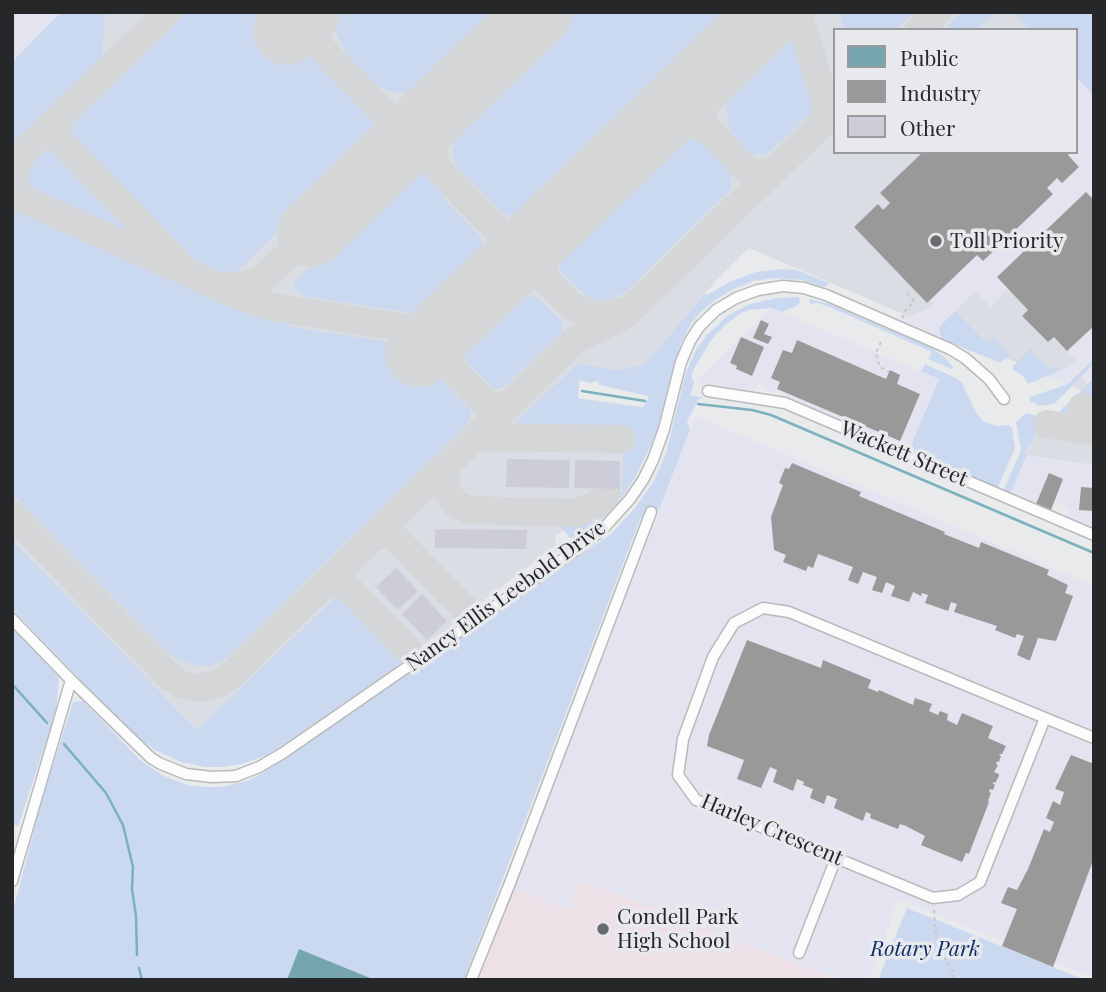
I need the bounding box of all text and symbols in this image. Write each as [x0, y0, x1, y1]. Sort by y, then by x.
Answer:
legend [833, 28, 1078, 154]
text: Public [900, 43, 958, 71]
text: Industry [900, 78, 981, 106]
text: Other [900, 113, 955, 141]
place label: Toll Priority [950, 228, 1063, 254]
marker: Toll Priority [928, 233, 944, 249]
street label: Wackett Street [837, 416, 971, 492]
street label: Nancy Ellis Leebold Drive [401, 515, 611, 677]
street label: Harley Crescent [697, 789, 847, 871]
place label: Condell Park High School [617, 904, 739, 954]
marker: Condell Park High School [595, 921, 611, 937]
park label: Rotary Park [870, 936, 980, 962]

